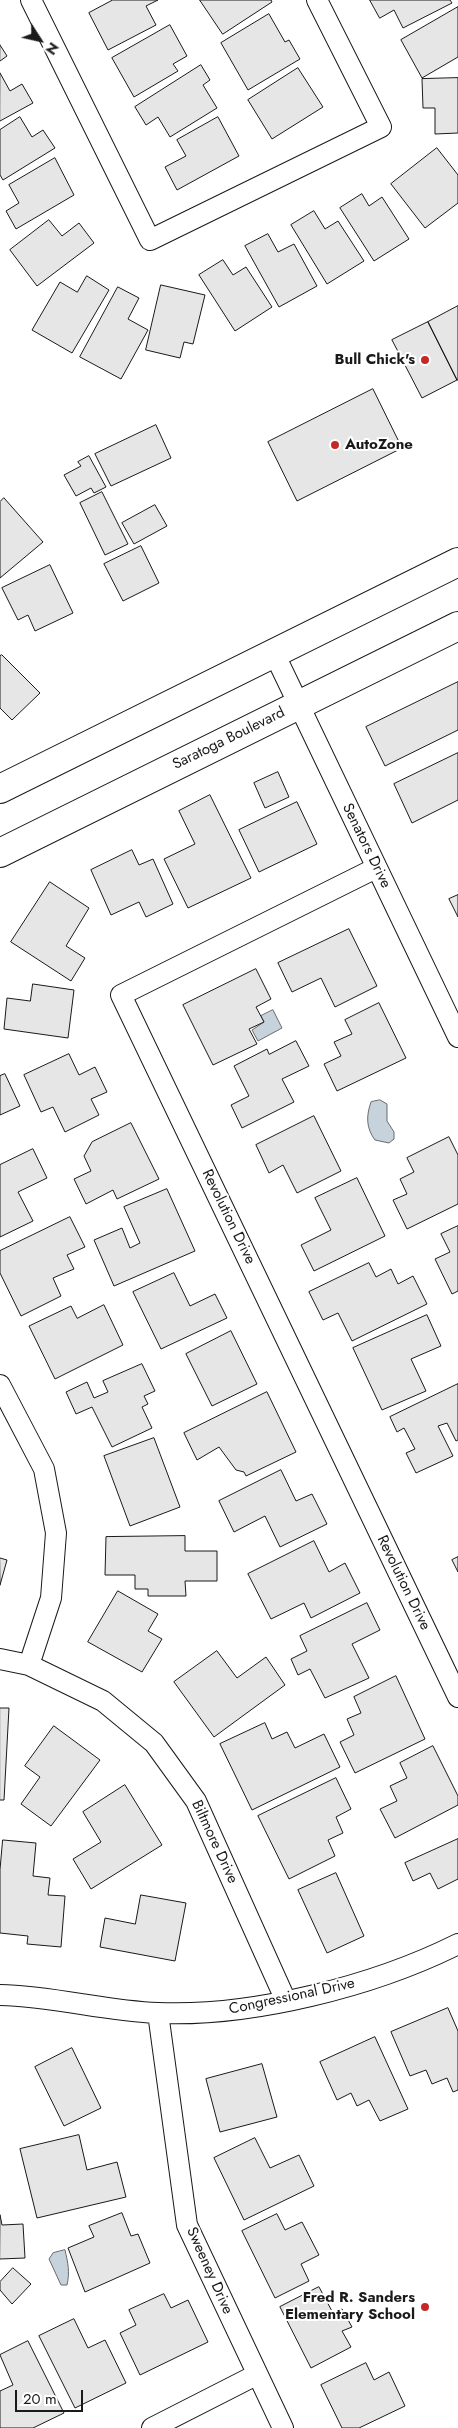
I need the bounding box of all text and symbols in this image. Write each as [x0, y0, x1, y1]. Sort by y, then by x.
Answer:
north arrow [15, 15, 65, 65]
text: N [41, 38, 64, 59]
place label: Bull Chick's [335, 351, 415, 369]
marker: Bull Chick's [419, 354, 431, 366]
place label: AutoZone [345, 436, 413, 454]
marker: AutoZone [329, 439, 341, 451]
street label: Saratoga Boulevard [170, 704, 288, 774]
street label: Senators Drive [338, 801, 394, 891]
street label: Revolution Drive [197, 1167, 259, 1267]
street label: Revolution Drive [372, 1533, 434, 1633]
street label: Biltmore Drive [187, 1798, 241, 1886]
street label: Congressional Drive [227, 1975, 357, 2019]
street label: Sweeney Drive [182, 2225, 236, 2317]
place label: Fred R. Sanders Elementary School [285, 2289, 415, 2324]
marker: Fred R. Sanders Elementary School [419, 2301, 431, 2313]
scale bar [18, 2380, 85, 2412]
text: 20 m [23, 2388, 57, 2410]

